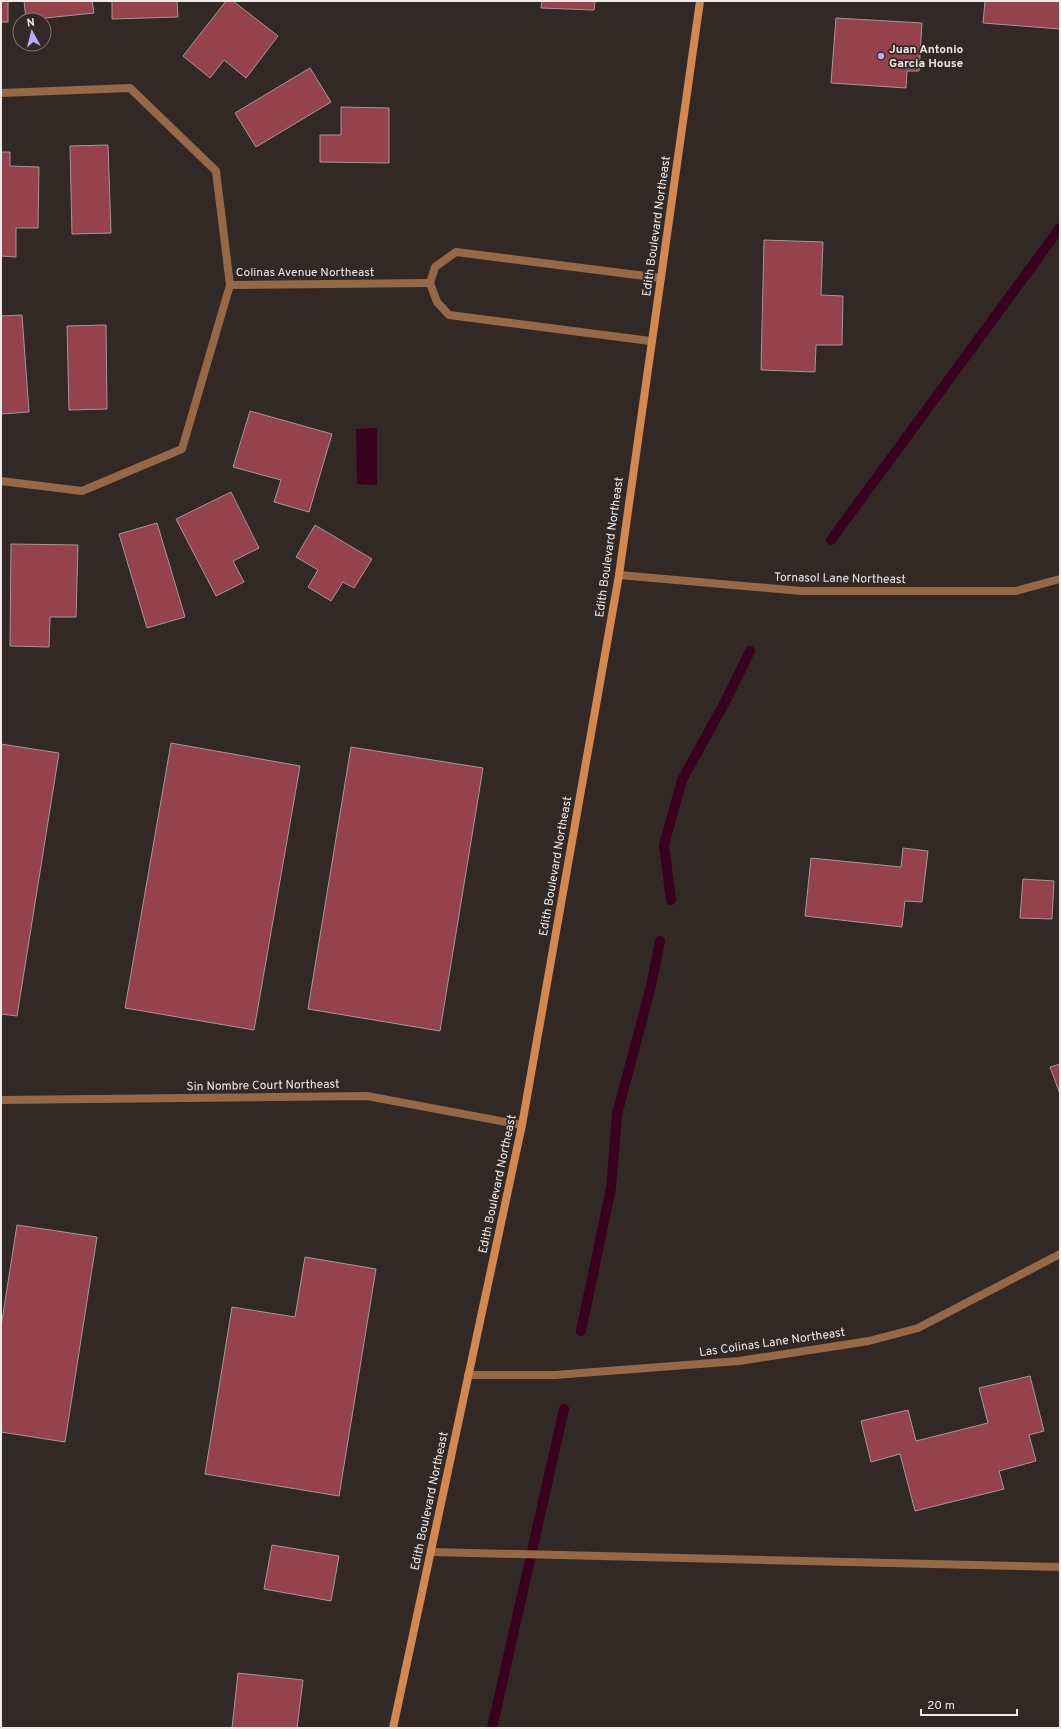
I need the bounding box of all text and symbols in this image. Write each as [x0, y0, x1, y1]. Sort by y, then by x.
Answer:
north arrow [12, 12, 52, 52]
text: N [26, 16, 36, 30]
place label: Juan Antonio Garcia House [889, 42, 964, 72]
marker: Juan Antonio Garcia House [876, 51, 886, 61]
street label: Edith Boulevard Northeast [639, 155, 675, 297]
street label: Colinas Avenue Northeast [236, 265, 374, 281]
street label: Edith Boulevard Northeast [592, 476, 628, 618]
street label: Tornasol Lane Northeast [774, 570, 906, 588]
street label: Edith Boulevard Northeast [536, 795, 576, 937]
street label: Sin Nombre Court Northeast [186, 1077, 340, 1095]
street label: Edith Boulevard Northeast [475, 1113, 521, 1255]
street label: Las Colinas Lane Northeast [698, 1325, 846, 1361]
street label: Edith Boulevard Northeast [407, 1430, 453, 1572]
scale bar [921, 1691, 1017, 1717]
text: 20 m [927, 1698, 955, 1714]

